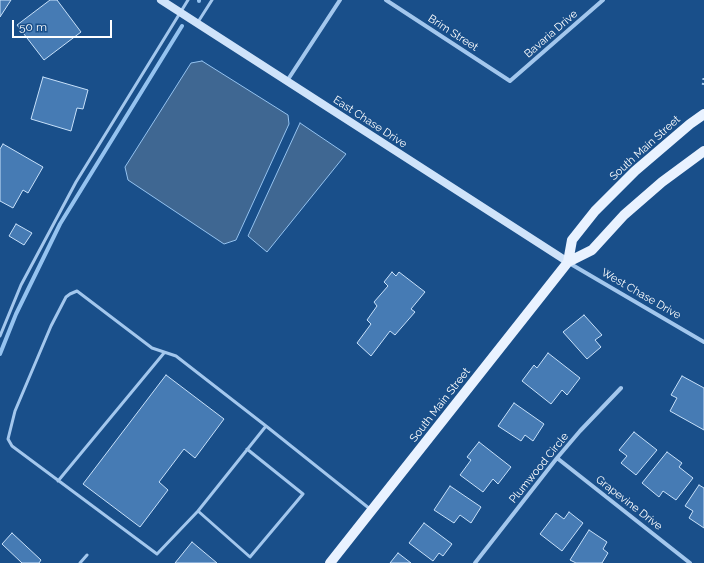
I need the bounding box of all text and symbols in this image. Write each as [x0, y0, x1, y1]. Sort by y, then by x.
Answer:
street label: Bavaria Drive [522, 7, 580, 61]
scale bar [14, 12, 114, 38]
street label: Brim Street [426, 12, 480, 54]
text: 50 m [19, 20, 47, 34]
street label: East Chase Drive [331, 93, 409, 151]
street label: South Main Street [607, 113, 683, 183]
street label: West Chase Drive [599, 266, 683, 322]
street label: South Main Street [407, 365, 473, 445]
street label: Plumwood Circle [507, 430, 571, 506]
street label: Grapevine Drive [593, 473, 665, 533]

